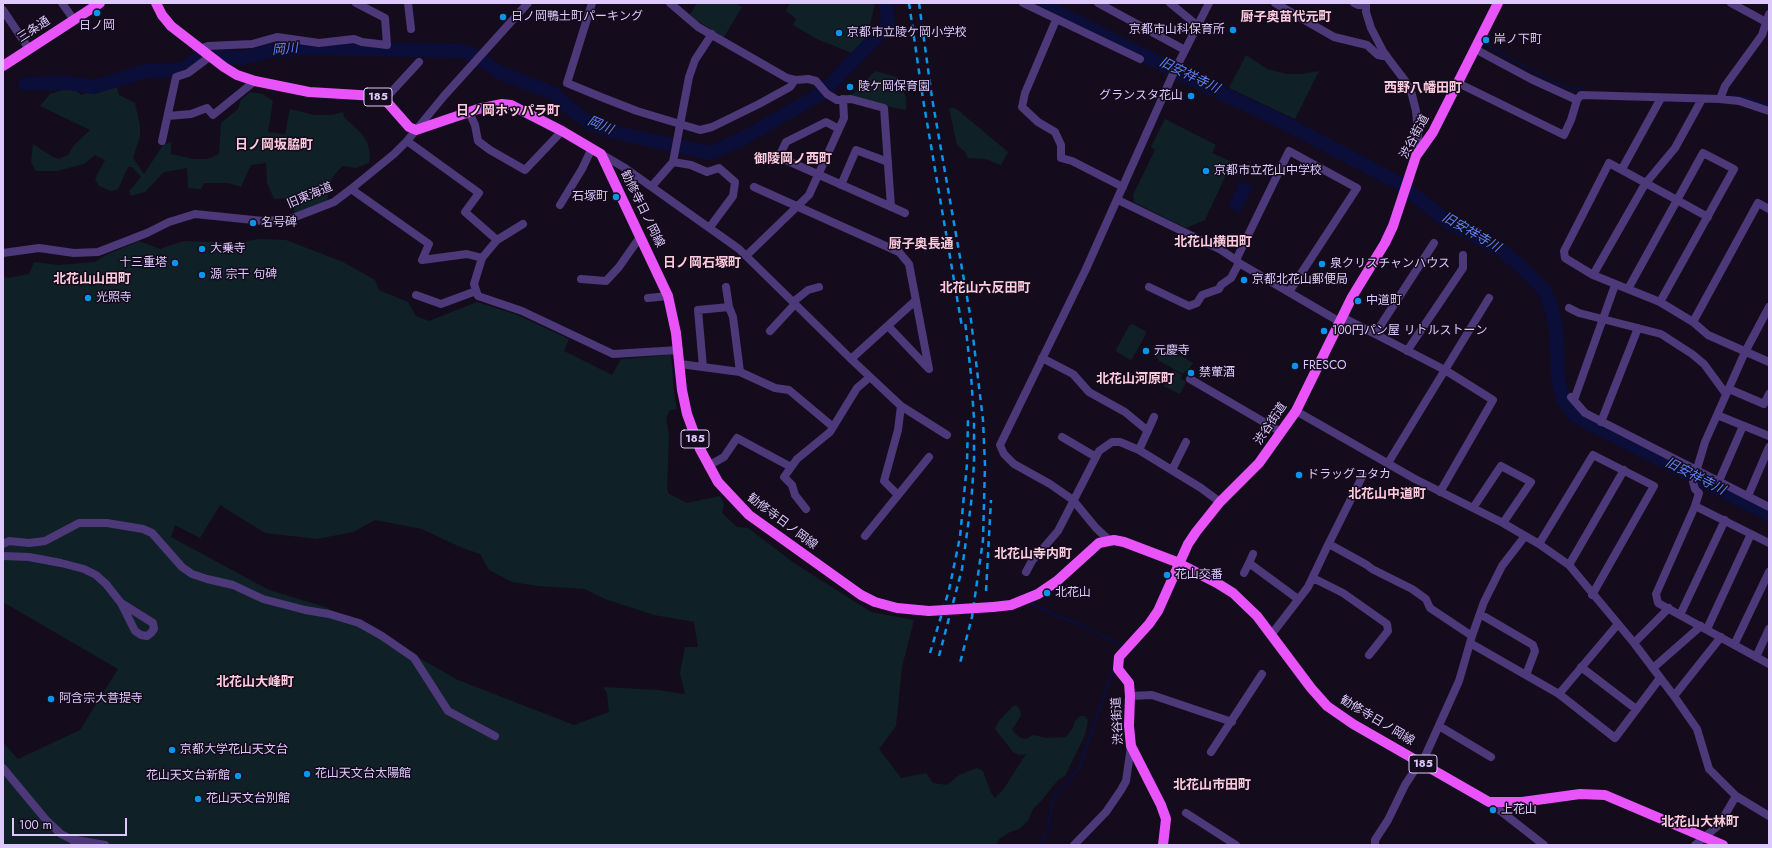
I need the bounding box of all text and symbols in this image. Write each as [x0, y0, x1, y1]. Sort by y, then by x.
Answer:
marker: 日ノ岡 [92, 8, 102, 18]
place label: 日ノ岡鴨土町パーキング [511, 10, 643, 24]
district label: 厨子奥苗代元町 [1241, 10, 1331, 26]
marker: 日ノ岡鴨土町パーキング [498, 12, 508, 22]
street label: 三条通 [15, 14, 53, 46]
place label: 日ノ岡 [79, 19, 115, 33]
place label: 京都市山科保育所 [1129, 23, 1225, 37]
marker: 京都市山科保育所 [1228, 25, 1238, 35]
place label: 京都市立陵ケ岡小学校 [847, 26, 967, 40]
marker: 京都市立陵ケ岡小学校 [834, 28, 844, 38]
place label: 岸ノ下町 [1494, 33, 1542, 47]
marker: 岸ノ下町 [1481, 35, 1491, 45]
water label: 岡川 [271, 41, 299, 59]
water label: 旧安祥寺川 [1156, 55, 1222, 97]
place label: 陵ケ岡保育園 [858, 80, 930, 94]
district label: 西野八幡田町 [1384, 81, 1462, 97]
marker: 陵ケ岡保育園 [845, 82, 855, 92]
road number: 185 [364, 88, 392, 106]
place label: グランスタ花山 [1099, 89, 1183, 103]
marker: グランスタ花山 [1186, 91, 1196, 101]
district label: 日ノ岡ホッパラ町 [456, 104, 560, 120]
street label: 渋谷街道 [1397, 112, 1433, 162]
water label: 岡川 [585, 114, 615, 138]
district label: 日ノ岡坂脇町 [235, 138, 313, 154]
district label: 御陵岡ノ西町 [754, 152, 832, 168]
place label: 京都市立花山中学校 [1214, 164, 1322, 178]
marker: 京都市立花山中学校 [1201, 166, 1211, 176]
street label: 勧修寺日ノ岡線 [617, 168, 667, 250]
street label: 旧東海道 [285, 180, 335, 212]
place label: 石塚町 [572, 190, 608, 204]
marker: 石塚町 [611, 192, 621, 202]
water label: 旧安祥寺川 [1439, 210, 1503, 256]
place label: 名号碑 [261, 216, 297, 230]
marker: 名号碑 [248, 218, 258, 228]
district label: 北花山横田町 [1174, 235, 1252, 251]
district label: 厨子奥長通 [889, 237, 953, 253]
place label: 大乗寺 [210, 242, 246, 256]
marker: 大乗寺 [197, 244, 207, 254]
place label: 十三重塔 [119, 256, 167, 270]
district label: 日ノ岡石塚町 [663, 256, 741, 272]
place label: 泉クリスチャンハウス [1330, 257, 1450, 271]
marker: 十三重塔 [170, 258, 180, 268]
marker: 泉クリスチャンハウス [1317, 259, 1327, 269]
place label: 源 宗干 句碑 [210, 268, 277, 282]
marker: 源 宗干 句碑 [197, 270, 207, 280]
district label: 北花山山田町 [53, 272, 131, 288]
place label: 京都北花山郵便局 [1252, 273, 1348, 287]
marker: 京都北花山郵便局 [1239, 275, 1249, 285]
district label: 北花山六反田町 [940, 281, 1030, 297]
place label: 光照寺 [96, 291, 132, 305]
marker: 光照寺 [83, 293, 93, 303]
place label: 中道町 [1366, 294, 1402, 308]
marker: 中道町 [1353, 296, 1363, 306]
place label: 100円パン屋 リトルストーン [1332, 324, 1487, 338]
marker: 100円パン屋 リトルストーン [1319, 326, 1329, 336]
place label: 元慶寺 [1154, 344, 1190, 358]
marker: 元慶寺 [1141, 346, 1151, 356]
place label: FRESCO [1303, 359, 1347, 373]
marker: FRESCO [1290, 361, 1300, 371]
place label: 禁葷酒 [1199, 366, 1235, 380]
marker: 禁葷酒 [1186, 368, 1196, 378]
district label: 北花山河原町 [1096, 372, 1174, 388]
street label: 渋谷街道 [1252, 400, 1290, 448]
road number: 185 [681, 430, 709, 448]
water label: 旧安祥寺川 [1663, 455, 1727, 499]
place label: ドラッグユタカ [1307, 468, 1391, 482]
marker: ドラッグユタカ [1294, 470, 1304, 480]
district label: 北花山中道町 [1348, 487, 1426, 503]
street label: 勧修寺日ノ岡線 [744, 491, 820, 553]
district label: 北花山寺内町 [994, 547, 1072, 563]
place label: 花山交番 [1175, 568, 1223, 582]
marker: 花山交番 [1162, 570, 1172, 580]
place label: 北花山 [1055, 586, 1091, 600]
marker: 北花山 [1042, 588, 1052, 598]
district label: 北花山大峰町 [216, 675, 294, 691]
place label: 阿含宗大菩提寺 [59, 692, 143, 706]
street label: 勧修寺日ノ岡線 [1337, 693, 1417, 749]
marker: 阿含宗大菩提寺 [46, 694, 56, 704]
street label: 渋谷街道 [1110, 697, 1126, 745]
place label: 京都大学花山天文台 [180, 743, 288, 757]
marker: 京都大学花山天文台 [167, 745, 177, 755]
road number: 185 [1409, 755, 1437, 773]
place label: 花山天文台太陽館 [315, 767, 411, 781]
place label: 花山天文台新館 [146, 769, 230, 783]
marker: 花山天文台太陽館 [302, 769, 312, 779]
marker: 花山天文台新館 [233, 771, 243, 781]
district label: 北花山市田町 [1173, 778, 1251, 794]
place label: 花山天文台別館 [206, 792, 290, 806]
marker: 花山天文台別館 [193, 794, 203, 804]
place label: 上花山 [1501, 803, 1537, 817]
marker: 上花山 [1488, 805, 1498, 815]
scale bar [14, 810, 129, 836]
district label: 北花山大林町 [1661, 815, 1739, 831]
text: 100 m [19, 816, 52, 834]

